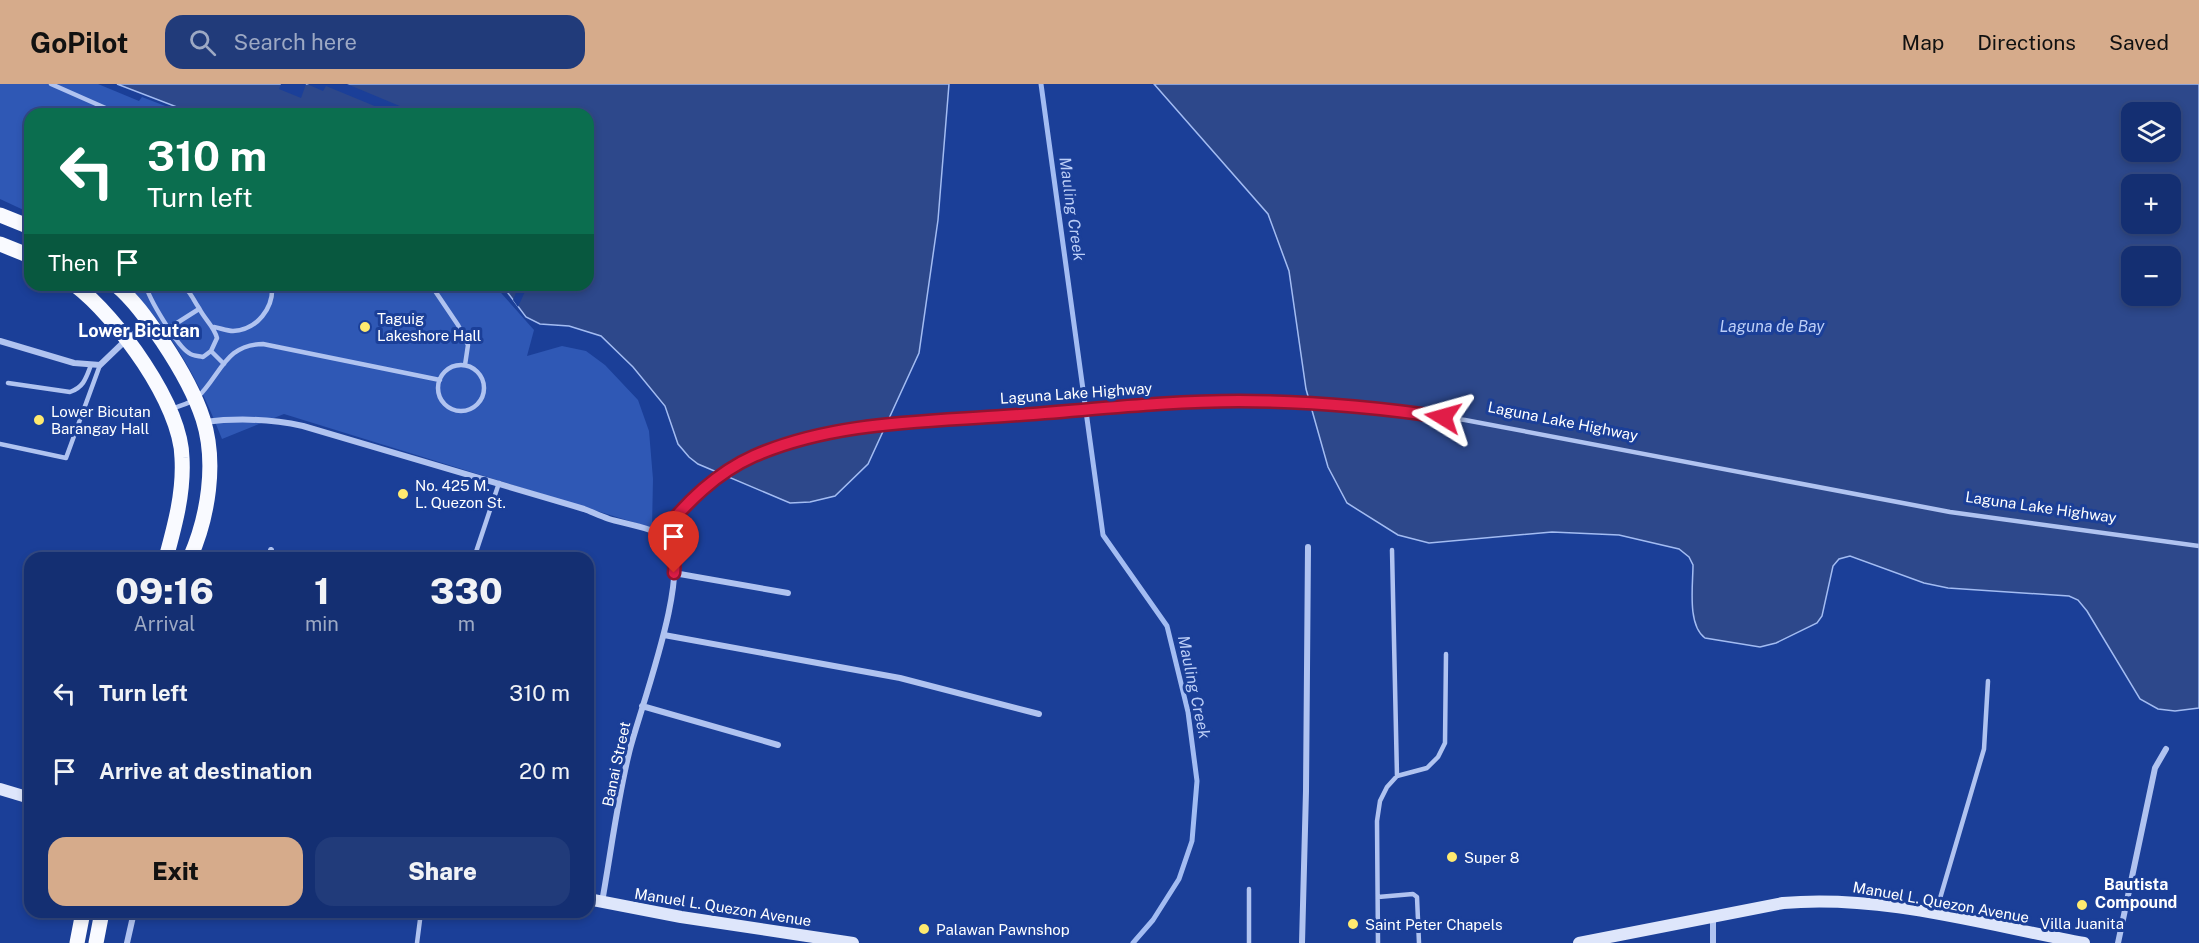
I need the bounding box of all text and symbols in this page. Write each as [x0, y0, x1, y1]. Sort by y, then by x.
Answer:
search box [165, 15, 585, 69]
text: GoPilot [30, 26, 129, 59]
icon: search [186, 26, 219, 59]
text: Search here [234, 29, 357, 55]
text: Map [1902, 30, 1944, 55]
text: Directions [1977, 30, 2076, 55]
text: Saved [2109, 30, 2169, 55]
map controls [2121, 102, 2181, 306]
button: layers [2121, 102, 2181, 162]
text: 310 m [147, 131, 267, 180]
icon: left [48, 132, 126, 210]
water label: Mauling Creek [1055, 156, 1089, 263]
button: + [2121, 174, 2181, 234]
text: Turn left [147, 181, 253, 213]
icon: arrive [111, 246, 144, 279]
button: − [2121, 246, 2181, 306]
text: Then [48, 250, 99, 276]
place label: Taguig Lakeshore Hall [377, 310, 481, 344]
water label: Laguna de Bay [1719, 317, 1825, 336]
district label: Lower Bicutan [78, 320, 200, 341]
marker: Taguig Lakeshore Hall [358, 320, 372, 334]
street label: Laguna Lake Highway [999, 379, 1153, 407]
position arrow [1411, 385, 1475, 449]
street label: Laguna Lake Highway [1487, 398, 1639, 444]
place label: Lower Bicutan Barangay Hall [51, 403, 151, 437]
marker: Lower Bicutan Barangay Hall [32, 413, 46, 427]
place label: No. 425 M. L. Quezon St. [415, 477, 506, 511]
marker: No. 425 M. L. Quezon St. [396, 487, 410, 501]
street label: Laguna Lake Highway [1964, 488, 2118, 526]
pin [648, 511, 699, 573]
icon: arrive [657, 520, 690, 553]
text: 09:16 [115, 570, 214, 612]
text: 1 [314, 570, 330, 612]
text: 330 [430, 570, 503, 612]
text: Arrival [134, 612, 195, 636]
text: min [305, 612, 339, 636]
text: m [458, 612, 475, 636]
water label: Mauling Creek [1174, 634, 1214, 741]
icon: left [48, 677, 81, 710]
text: Turn left [99, 680, 188, 706]
text: 310 m [509, 680, 570, 706]
street label: Banai Street [599, 720, 633, 808]
icon: arrive [48, 755, 81, 788]
text: Arrive at destination [99, 758, 312, 784]
text: 20 m [519, 758, 570, 784]
button: Exit [48, 837, 303, 906]
button: Share [315, 837, 570, 906]
place label: Super 8 [1464, 849, 1520, 866]
marker: Super 8 [1445, 850, 1459, 864]
district label: Bautista Compound [2095, 875, 2177, 912]
street label: Manuel L. Quezon Avenue [1851, 878, 2031, 926]
street label: Manuel L. Quezon Avenue [633, 885, 813, 929]
marker: Villa Juanita [2075, 898, 2089, 912]
place label: Villa Juanita [2040, 915, 2124, 932]
place label: Saint Peter Chapels [1365, 916, 1503, 933]
marker: Saint Peter Chapels [1346, 917, 1360, 931]
place label: Palawan Pawnshop [936, 921, 1070, 938]
marker: Palawan Pawnshop [917, 922, 931, 936]

